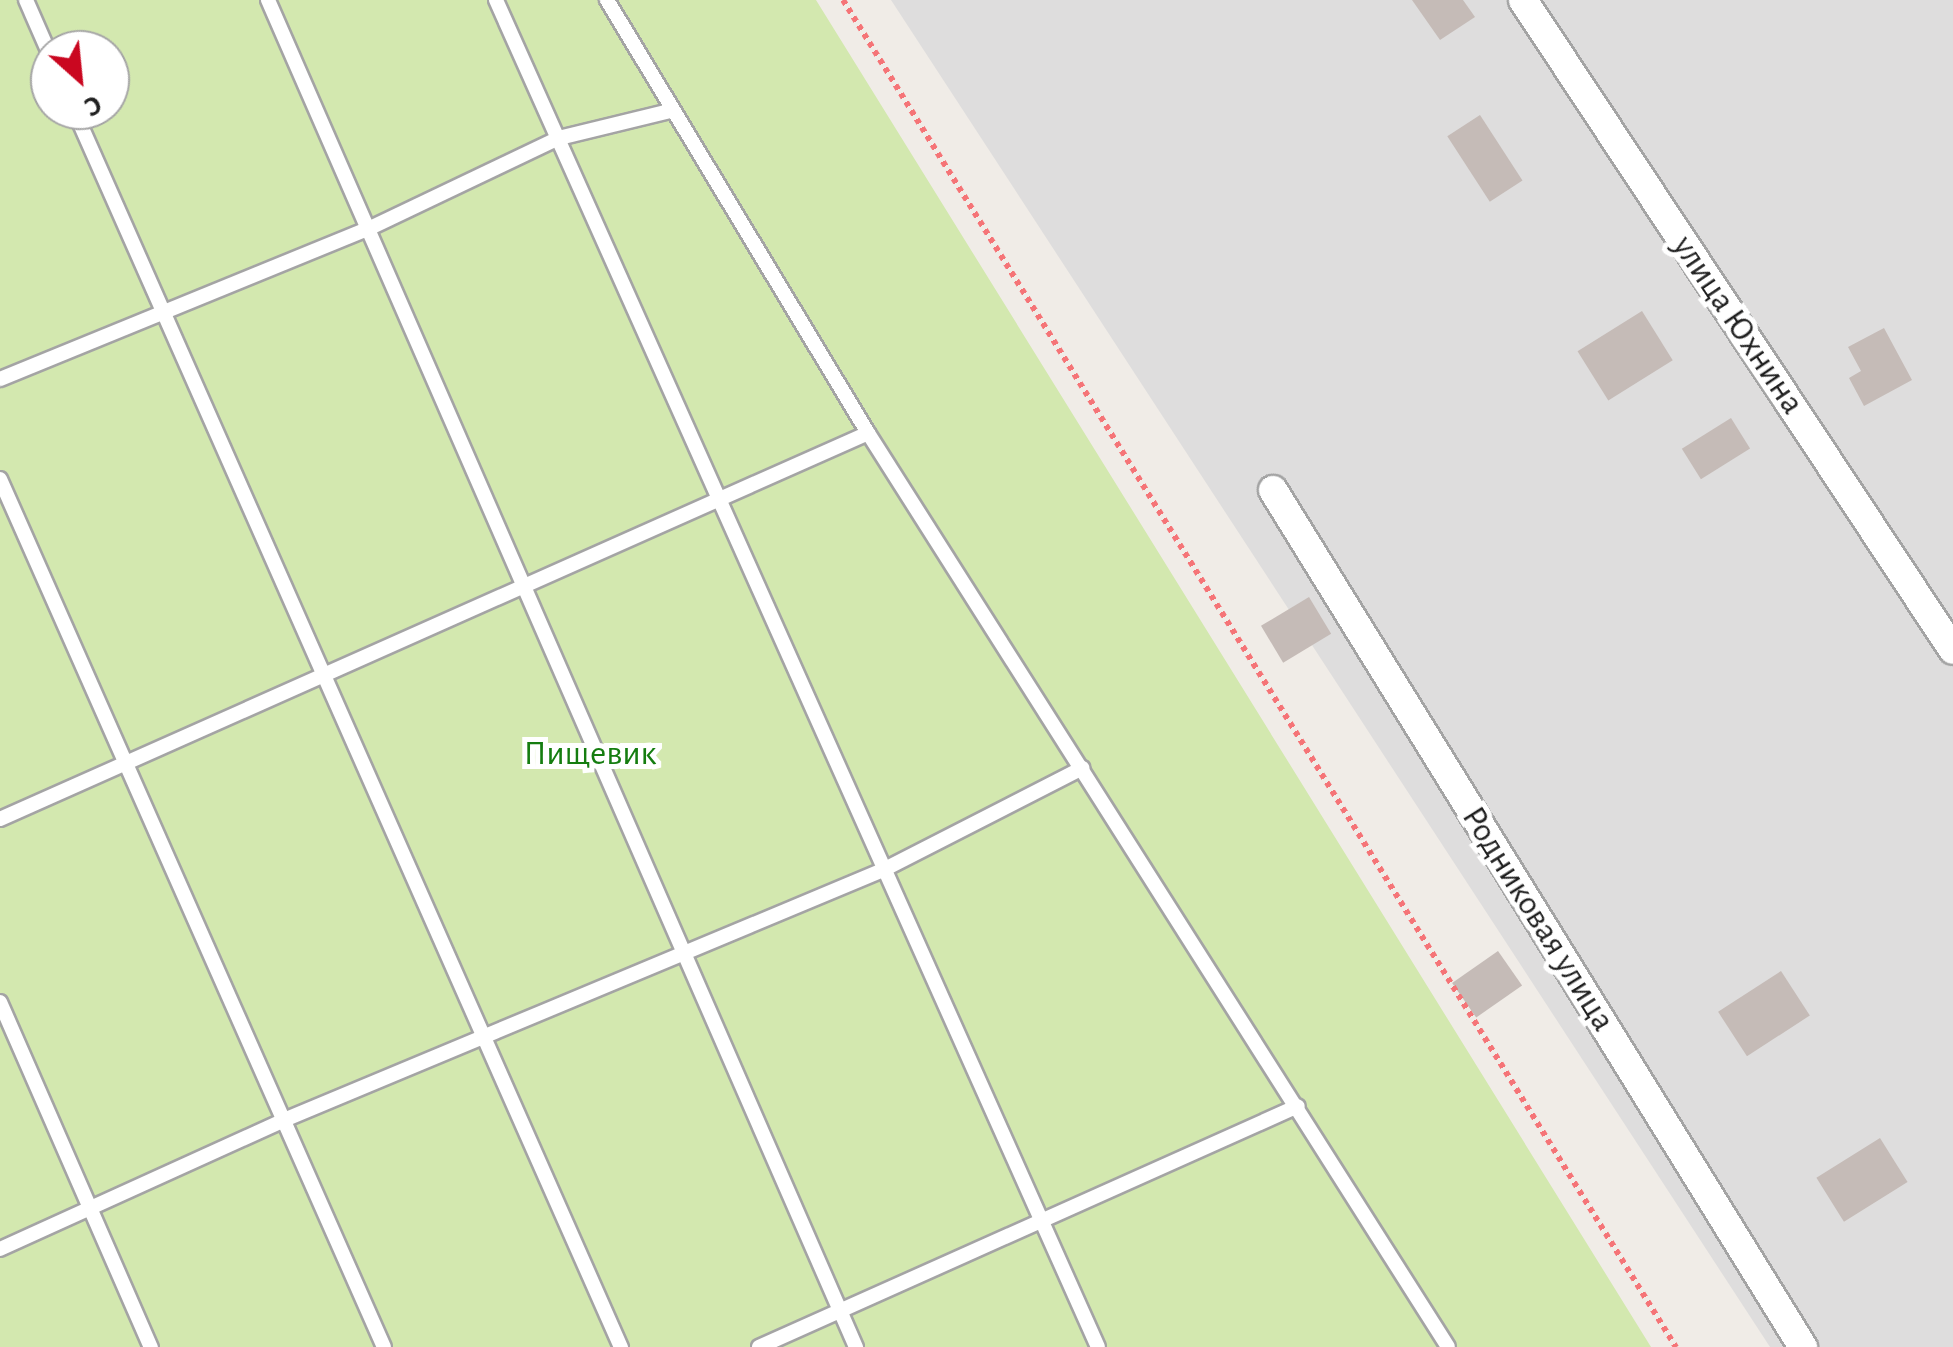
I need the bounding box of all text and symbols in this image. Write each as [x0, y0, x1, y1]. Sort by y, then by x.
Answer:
north arrow [30, 30, 130, 130]
text: С [79, 89, 106, 121]
street label: улица Юхнина [1663, 228, 1813, 422]
park label: Пищевик [524, 733, 656, 775]
street label: Родниковая улица [1452, 799, 1624, 1039]

